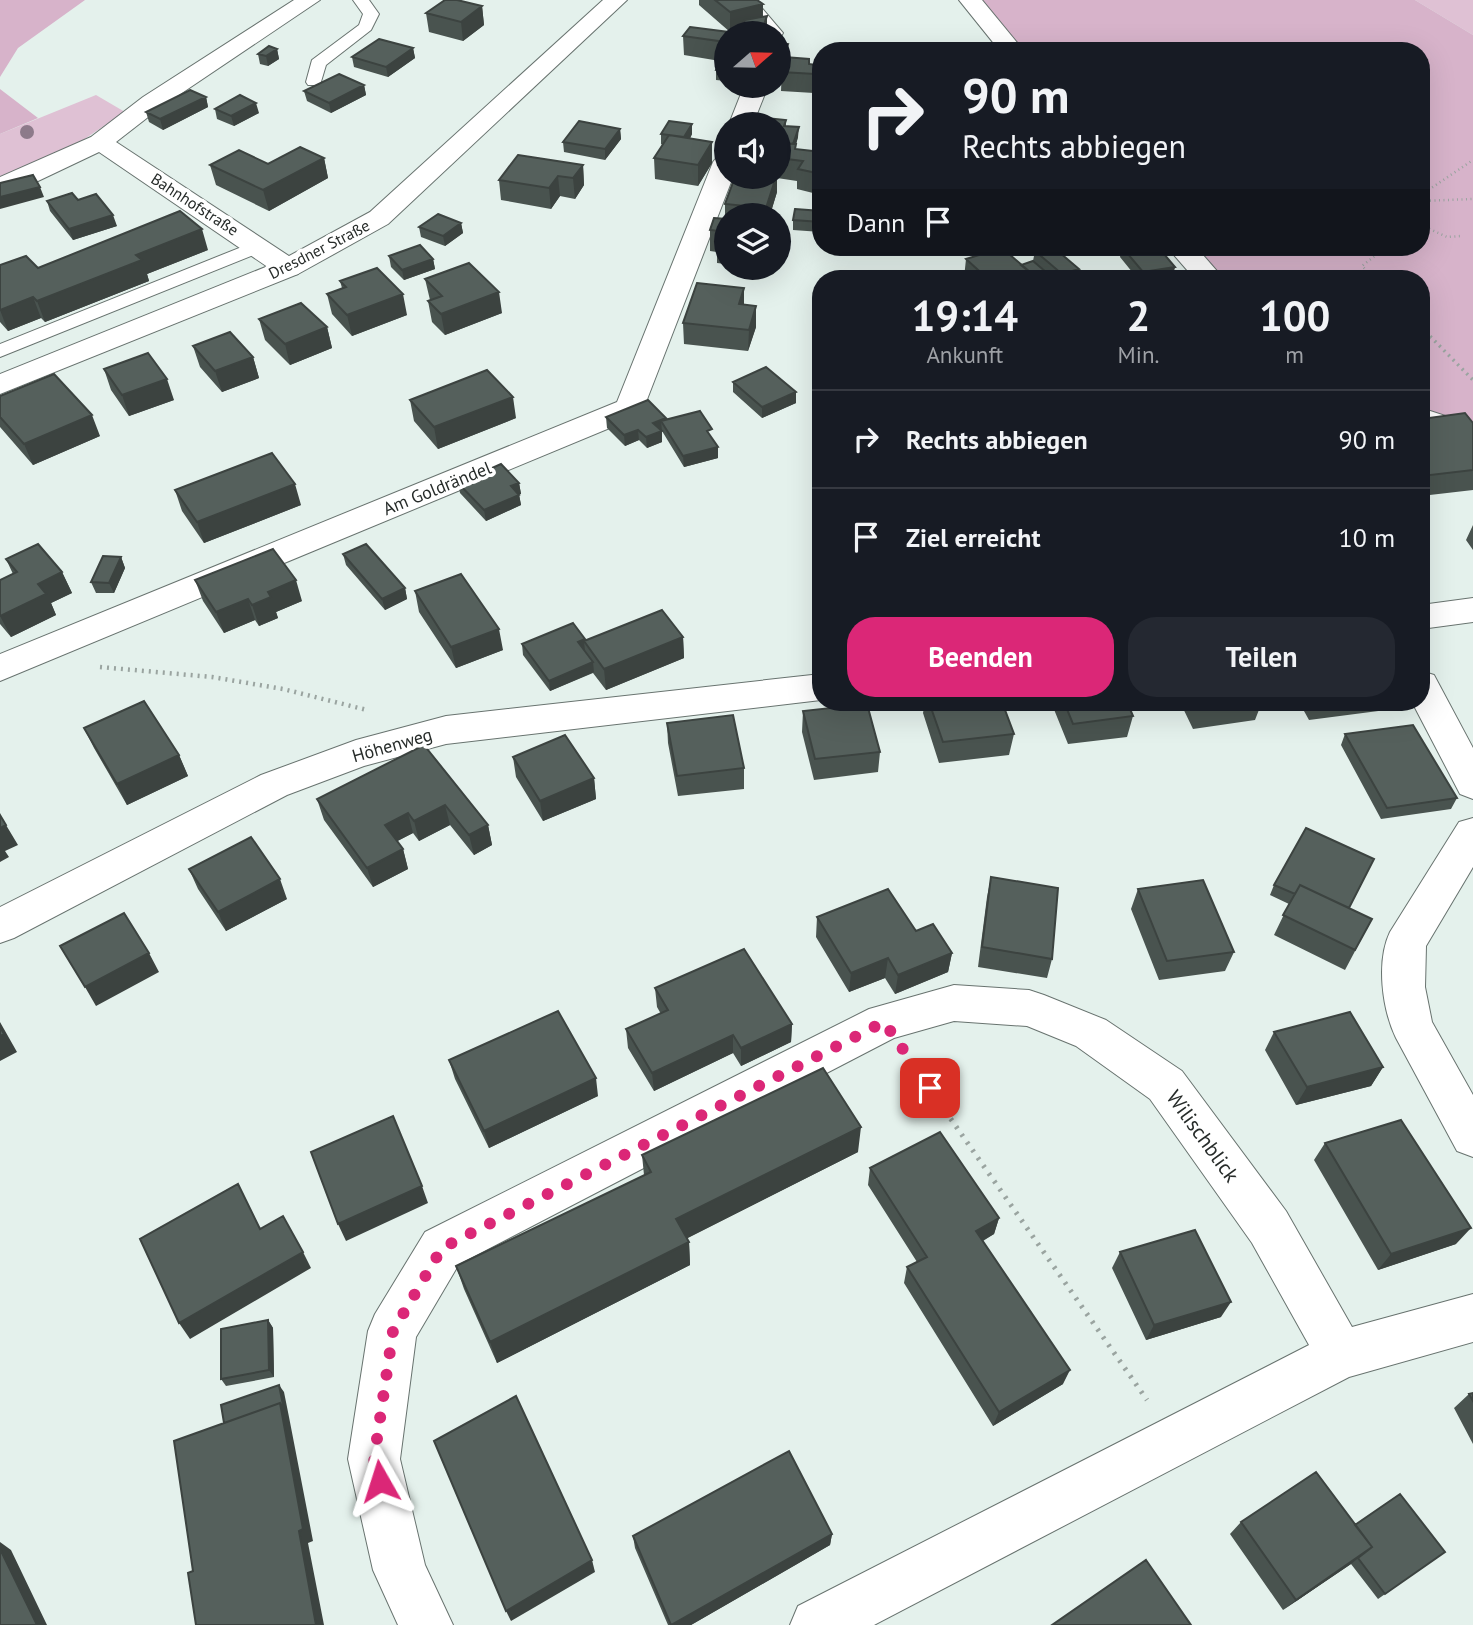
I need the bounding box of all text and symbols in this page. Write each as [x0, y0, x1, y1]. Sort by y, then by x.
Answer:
north arrow [714, 21, 791, 98]
map controls [714, 21, 791, 280]
text: 90 m [962, 63, 1069, 127]
icon: right [847, 70, 938, 161]
button: sound [714, 112, 791, 189]
text: Rechts abbiegen [962, 125, 1186, 167]
street label: Bahnhofstraße [148, 168, 242, 240]
button: layers [714, 203, 791, 280]
icon: arrive [919, 203, 957, 241]
text: Dann [847, 206, 905, 239]
street label: Dresdner Straße [265, 215, 373, 283]
text: 19:14 [912, 288, 1018, 343]
text: 2 [1127, 288, 1150, 343]
text: 100 [1259, 288, 1330, 343]
text: Ankunft [926, 340, 1003, 369]
text: Min. [1118, 340, 1159, 369]
text: m [1285, 340, 1304, 369]
icon: right [847, 420, 885, 458]
text: Rechts abbiegen [906, 423, 1088, 456]
text: 90 m [1339, 423, 1395, 456]
street label: Am Goldrändel [380, 456, 495, 520]
icon: arrive [847, 518, 885, 556]
text: Ziel erreicht [906, 521, 1041, 554]
text: 10 m [1339, 521, 1395, 554]
button: Beenden [847, 617, 1114, 697]
button: Teilen [1128, 617, 1395, 697]
street label: Höhenweg [349, 723, 435, 767]
pin [900, 1058, 960, 1118]
icon: arrive [911, 1069, 949, 1107]
street label: Wilischblick [1161, 1085, 1245, 1187]
position arrow [343, 1444, 417, 1518]

